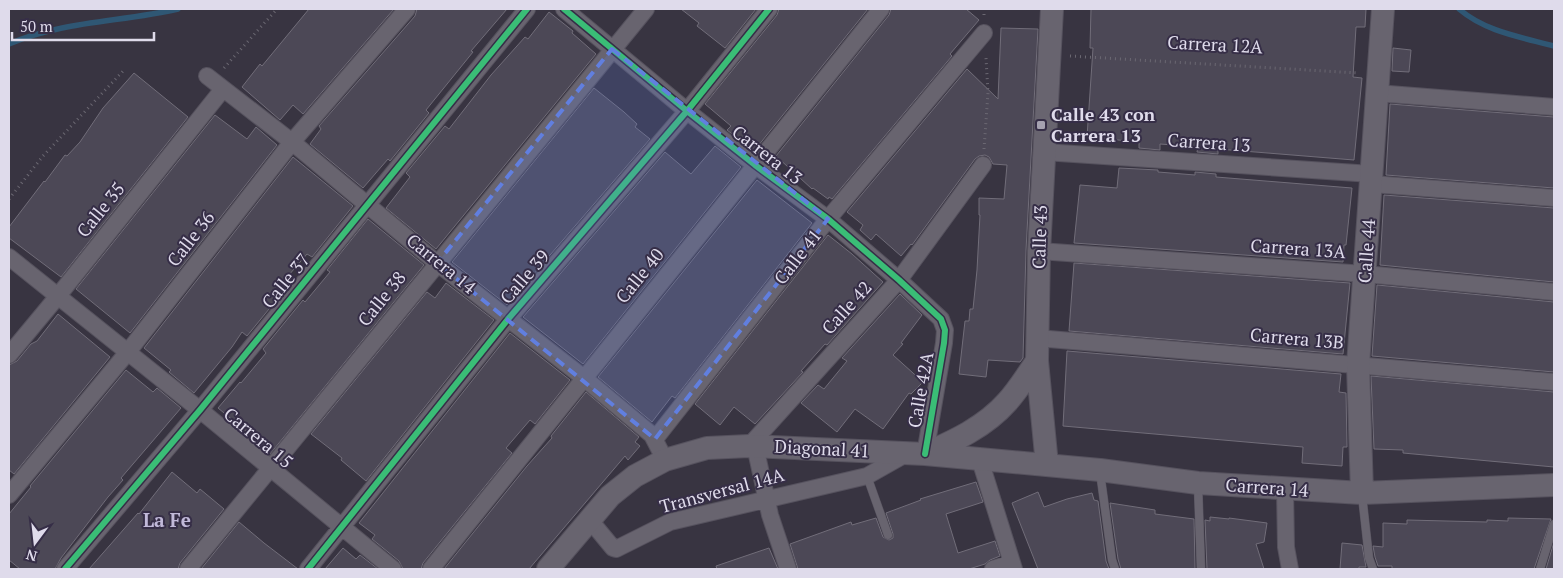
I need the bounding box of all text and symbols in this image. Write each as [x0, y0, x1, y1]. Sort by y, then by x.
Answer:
scale bar [12, 10, 155, 42]
text: 50 m [20, 16, 53, 36]
street label: Carrera 12A [1167, 30, 1264, 59]
place label: Calle 43 con Carrera 13 [1051, 102, 1156, 147]
street label: Carrera 13 [727, 119, 808, 189]
marker: Calle 43 con Carrera 13 [1035, 119, 1047, 131]
street label: Carrera 13 [1167, 127, 1251, 157]
street label: Calle 35 [71, 177, 130, 242]
street label: Calle 43 [1026, 204, 1052, 269]
street label: Calle 36 [161, 205, 220, 271]
street label: Calle 44 [1352, 218, 1380, 284]
street label: Calle 41 [768, 224, 826, 289]
street label: Carrera 14 [402, 228, 482, 299]
street label: Carrera 13A [1250, 233, 1347, 263]
street label: Calle 40 [610, 243, 669, 308]
street label: Calle 39 [494, 244, 554, 308]
street label: Calle 37 [256, 248, 315, 313]
street label: Calle 38 [352, 266, 411, 331]
street label: Calle 42 [816, 275, 877, 339]
street label: Carrera 13B [1249, 322, 1345, 354]
street label: Calle 42A [902, 349, 939, 430]
street label: Carrera 15 [219, 401, 298, 473]
street label: Diagonal 41 [774, 434, 870, 462]
street label: Transversal 14A [657, 462, 787, 518]
street label: Carrera 14 [1225, 472, 1310, 502]
district label: La Fe [143, 507, 191, 532]
north arrow [10, 518, 60, 568]
text: N [24, 545, 39, 567]

